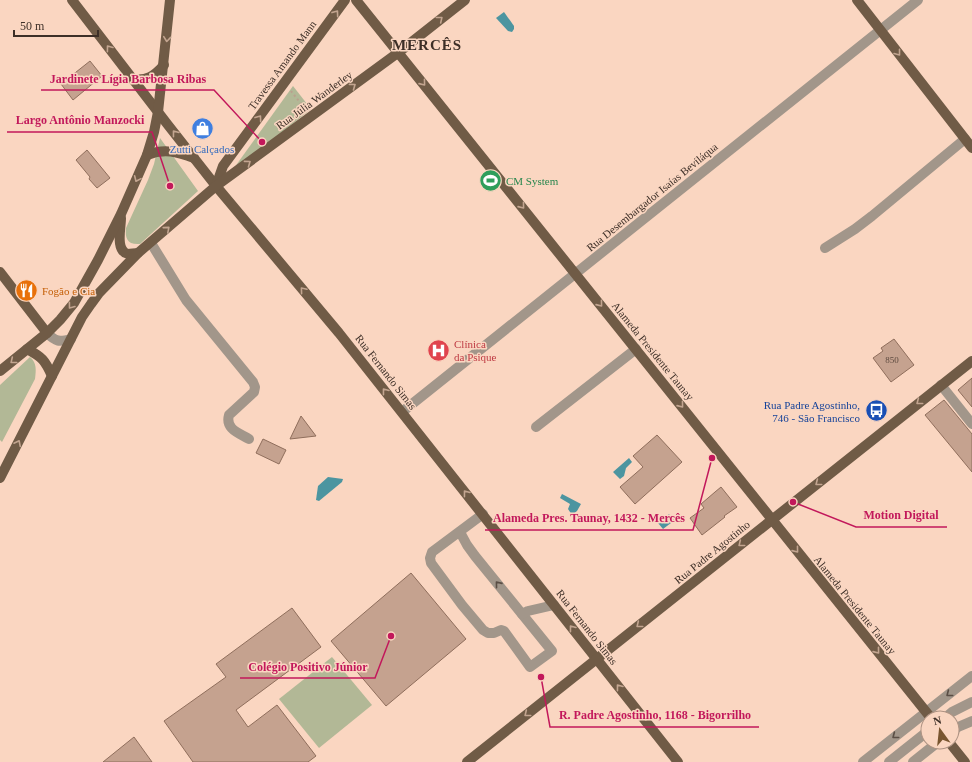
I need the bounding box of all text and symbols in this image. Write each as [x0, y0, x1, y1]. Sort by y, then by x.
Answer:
one-way arrow [331, 10, 338, 17]
scale bar [14, 12, 98, 38]
one-way arrow [436, 17, 443, 24]
street label: Travessa Amando Mann [246, 18, 319, 112]
text: 50 m [20, 19, 45, 33]
one-way arrow [162, 36, 171, 42]
district label: MERCÊS [392, 37, 462, 53]
one-way arrow [106, 45, 113, 52]
one-way arrow [893, 48, 900, 55]
callout: Jardinete Lígia Barbosa Ribas [41, 66, 214, 90]
street label: Rua Júlia Wanderley [274, 68, 355, 132]
text: Jardinete Lígia Barbosa Ribas [50, 72, 206, 86]
one-way arrow [419, 78, 426, 85]
one-way arrow [348, 84, 355, 91]
callout: Largo Antônio Manzocki [7, 108, 152, 132]
text: Largo Antônio Manzocki [16, 113, 145, 127]
one-way arrow [254, 115, 261, 122]
shop icon: Zutti Calçados [189, 116, 215, 142]
one-way arrow [172, 131, 179, 138]
street label: Rua Desembargador Isaías Beviláqua [584, 140, 720, 254]
place label: Zutti Calçados [170, 143, 234, 155]
one-way arrow [243, 161, 250, 168]
sports icon: CM System [477, 168, 503, 194]
one-way arrow [134, 174, 142, 182]
place label: CM System [506, 175, 559, 187]
one-way arrow [517, 202, 524, 209]
one-way arrow [162, 226, 170, 234]
restaurant icon: Fogão e Cia [14, 278, 40, 304]
place label: Fogão e Cia [42, 285, 95, 297]
one-way arrow [301, 287, 308, 295]
one-way arrow [595, 299, 602, 306]
street label: Alameda Presidente Taunay [610, 299, 697, 403]
one-way arrow [68, 302, 75, 309]
street label: Rua Fernando Simas [353, 332, 419, 412]
hospital icon: Clínica da Psique [426, 337, 452, 363]
place label: Clínica da Psique [454, 338, 497, 363]
house number: 850 [885, 355, 899, 365]
one-way arrow [10, 356, 17, 363]
one-way arrow [383, 388, 390, 395]
bus stop icon: Rua Padre Agostinho, 746 - São Francisco [863, 398, 889, 424]
one-way arrow [917, 398, 924, 405]
place label: Rua Padre Agostinho, 746 - São Francisco [764, 399, 860, 424]
one-way arrow [676, 401, 683, 408]
one-way arrow [13, 440, 21, 447]
one-way arrow [815, 478, 822, 485]
one-way arrow [464, 490, 471, 497]
callout: Motion Digital [856, 503, 947, 527]
callout: Alameda Pres. Taunay, 1432 - Mercês [485, 506, 693, 530]
text: Motion Digital [864, 508, 939, 522]
text: Alameda Pres. Taunay, 1432 - Mercês [493, 511, 685, 525]
street label: Rua Padre Agostinho [672, 518, 752, 586]
one-way arrow [739, 539, 746, 546]
one-way arrow [791, 545, 798, 552]
street label: Alameda Presidente Taunay [812, 553, 899, 657]
one-way arrow [495, 581, 502, 588]
street label: Rua Fernando Simas [554, 587, 620, 667]
one-way arrow [637, 620, 644, 627]
one-way arrow [570, 626, 577, 633]
one-way arrow [872, 647, 879, 654]
callout: Colégio Positivo Júnior [240, 654, 375, 678]
text: Colégio Positivo Júnior [248, 660, 368, 674]
one-way arrow [617, 685, 624, 692]
one-way arrow [946, 689, 953, 696]
callout: R. Padre Agostinho, 1168 - Bigorrilho [550, 703, 759, 727]
text: R. Padre Agostinho, 1168 - Bigorrilho [559, 708, 751, 722]
one-way arrow [524, 710, 531, 717]
north arrow [920, 710, 960, 750]
text: N [932, 714, 943, 727]
one-way arrow [893, 732, 900, 739]

